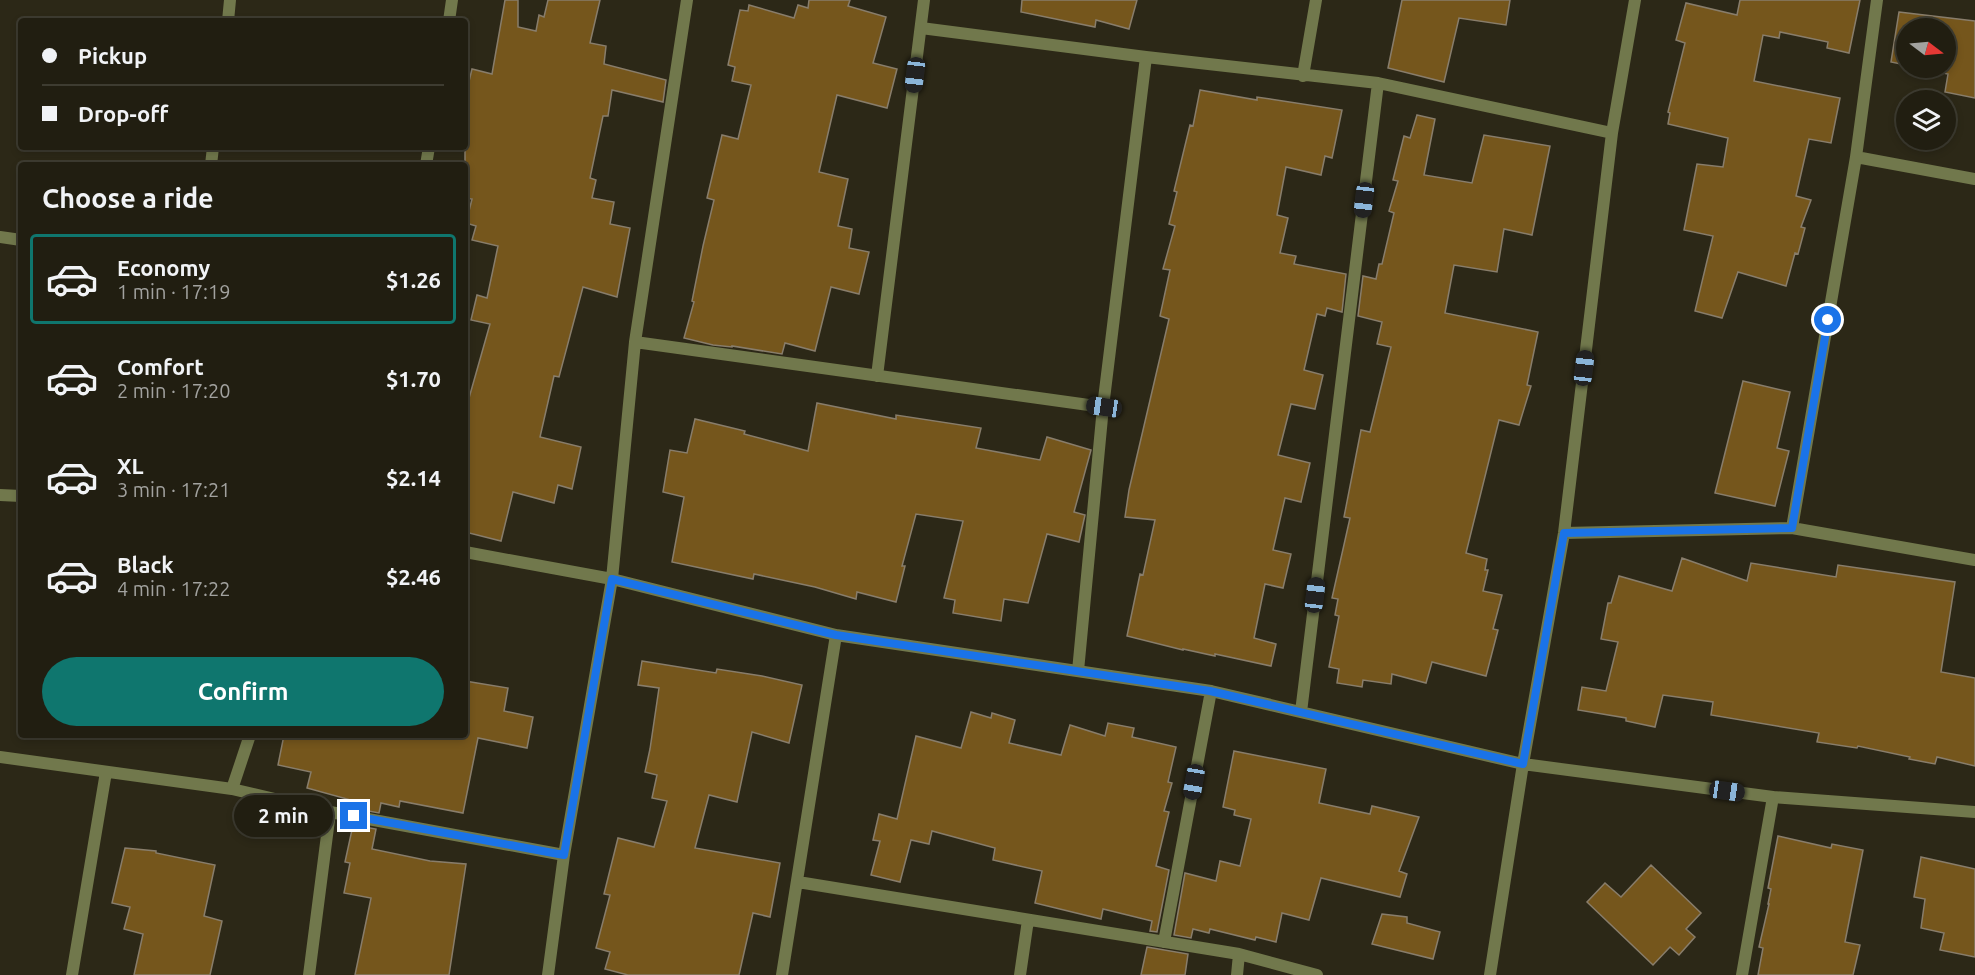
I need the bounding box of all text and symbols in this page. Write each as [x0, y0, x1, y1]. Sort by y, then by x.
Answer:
north arrow [1896, 18, 1956, 78]
map controls [1896, 18, 1956, 150]
text: Pickup [78, 43, 147, 68]
car [904, 56, 926, 94]
button: layers [1896, 90, 1956, 150]
text: Drop-off [78, 101, 168, 126]
car [1353, 181, 1375, 219]
text: Choose a ride [42, 183, 214, 213]
icon: car [45, 252, 99, 306]
text: Economy [117, 255, 210, 280]
text: $1.26 [386, 267, 441, 292]
text: 1 min · 17:19 [117, 280, 231, 303]
route start [1814, 306, 1841, 333]
car [1573, 349, 1595, 387]
icon: car [45, 351, 99, 405]
text: Comfort [117, 354, 204, 379]
text: $1.70 [386, 366, 441, 391]
text: 2 min · 17:20 [117, 379, 231, 402]
car [1085, 396, 1123, 418]
icon: car [45, 450, 99, 504]
text: XL [117, 453, 144, 478]
text: $2.14 [386, 465, 441, 490]
text: 3 min · 17:21 [117, 478, 231, 501]
icon: car [45, 549, 99, 603]
text: Black [117, 552, 174, 577]
text: $2.46 [386, 564, 441, 589]
car [1304, 576, 1326, 614]
text: 4 min · 17:22 [117, 577, 231, 600]
button: Confirm [42, 657, 444, 726]
car [1182, 763, 1206, 801]
car [1708, 780, 1746, 802]
callout: 2 min [234, 795, 333, 837]
route end [340, 802, 367, 829]
text: 2 min [258, 804, 309, 827]

